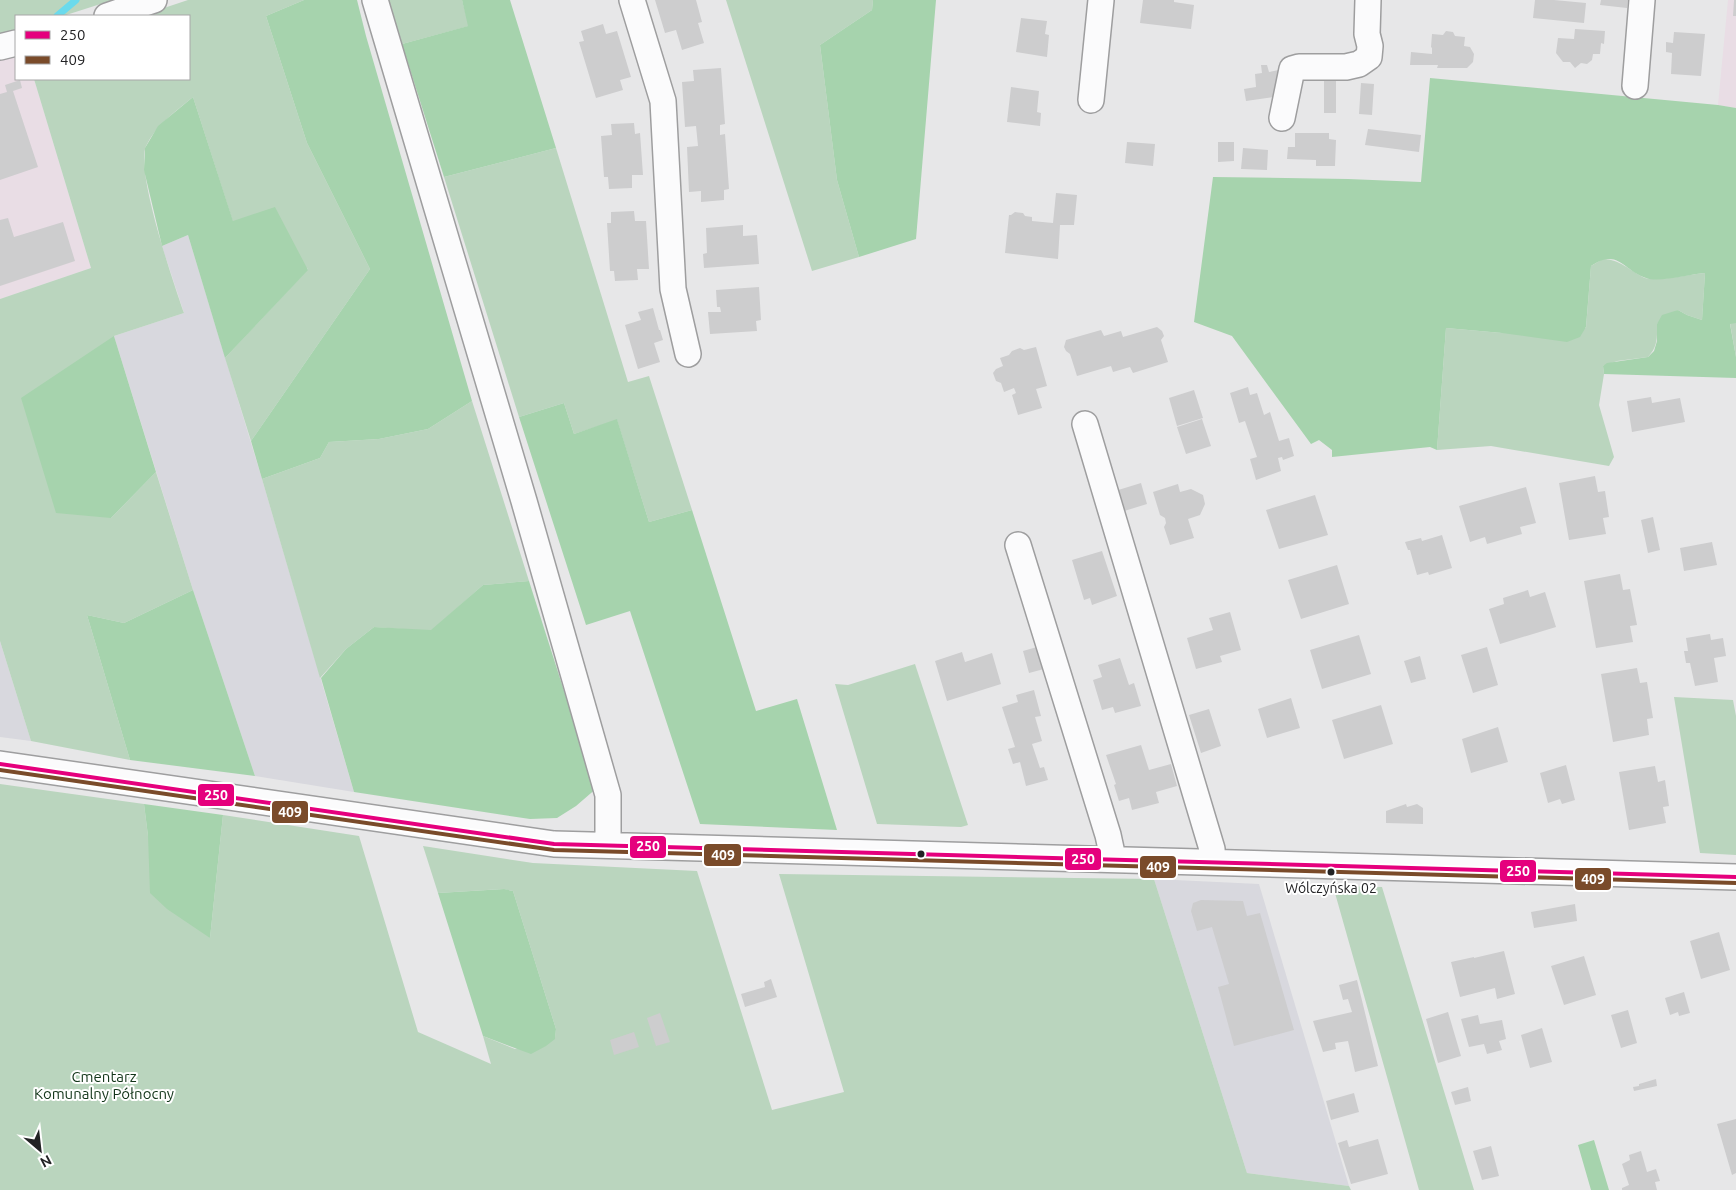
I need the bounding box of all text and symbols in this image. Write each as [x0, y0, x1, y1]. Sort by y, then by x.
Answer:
legend [15, 15, 190, 80]
text: 250 [60, 26, 85, 43]
text: 409 [60, 51, 85, 68]
line badge: 250 [197, 783, 235, 807]
text: 250 [204, 787, 228, 803]
line badge: 409 [271, 800, 309, 824]
text: 409 [278, 804, 302, 820]
line badge: 250 [629, 835, 667, 859]
text: 250 [636, 838, 660, 854]
line badge: 409 [703, 843, 742, 867]
text: 409 [711, 847, 735, 863]
line badge: 250 [1064, 847, 1102, 871]
unlabelled marker [916, 849, 926, 859]
text: 250 [1071, 851, 1095, 867]
line badge: 409 [1139, 855, 1177, 879]
text: 409 [1146, 859, 1170, 875]
line badge: 250 [1499, 859, 1537, 883]
text: 250 [1506, 863, 1530, 879]
marker: Wólczyńska 02 [1326, 867, 1336, 877]
line badge: 409 [1574, 867, 1612, 891]
text: 409 [1581, 871, 1605, 887]
place label: Wólczyńska 02 [1285, 880, 1377, 896]
park label: Cmentarz Komunalny Północny [34, 1068, 174, 1102]
north arrow [15, 1125, 65, 1175]
text: N [38, 1152, 54, 1171]

